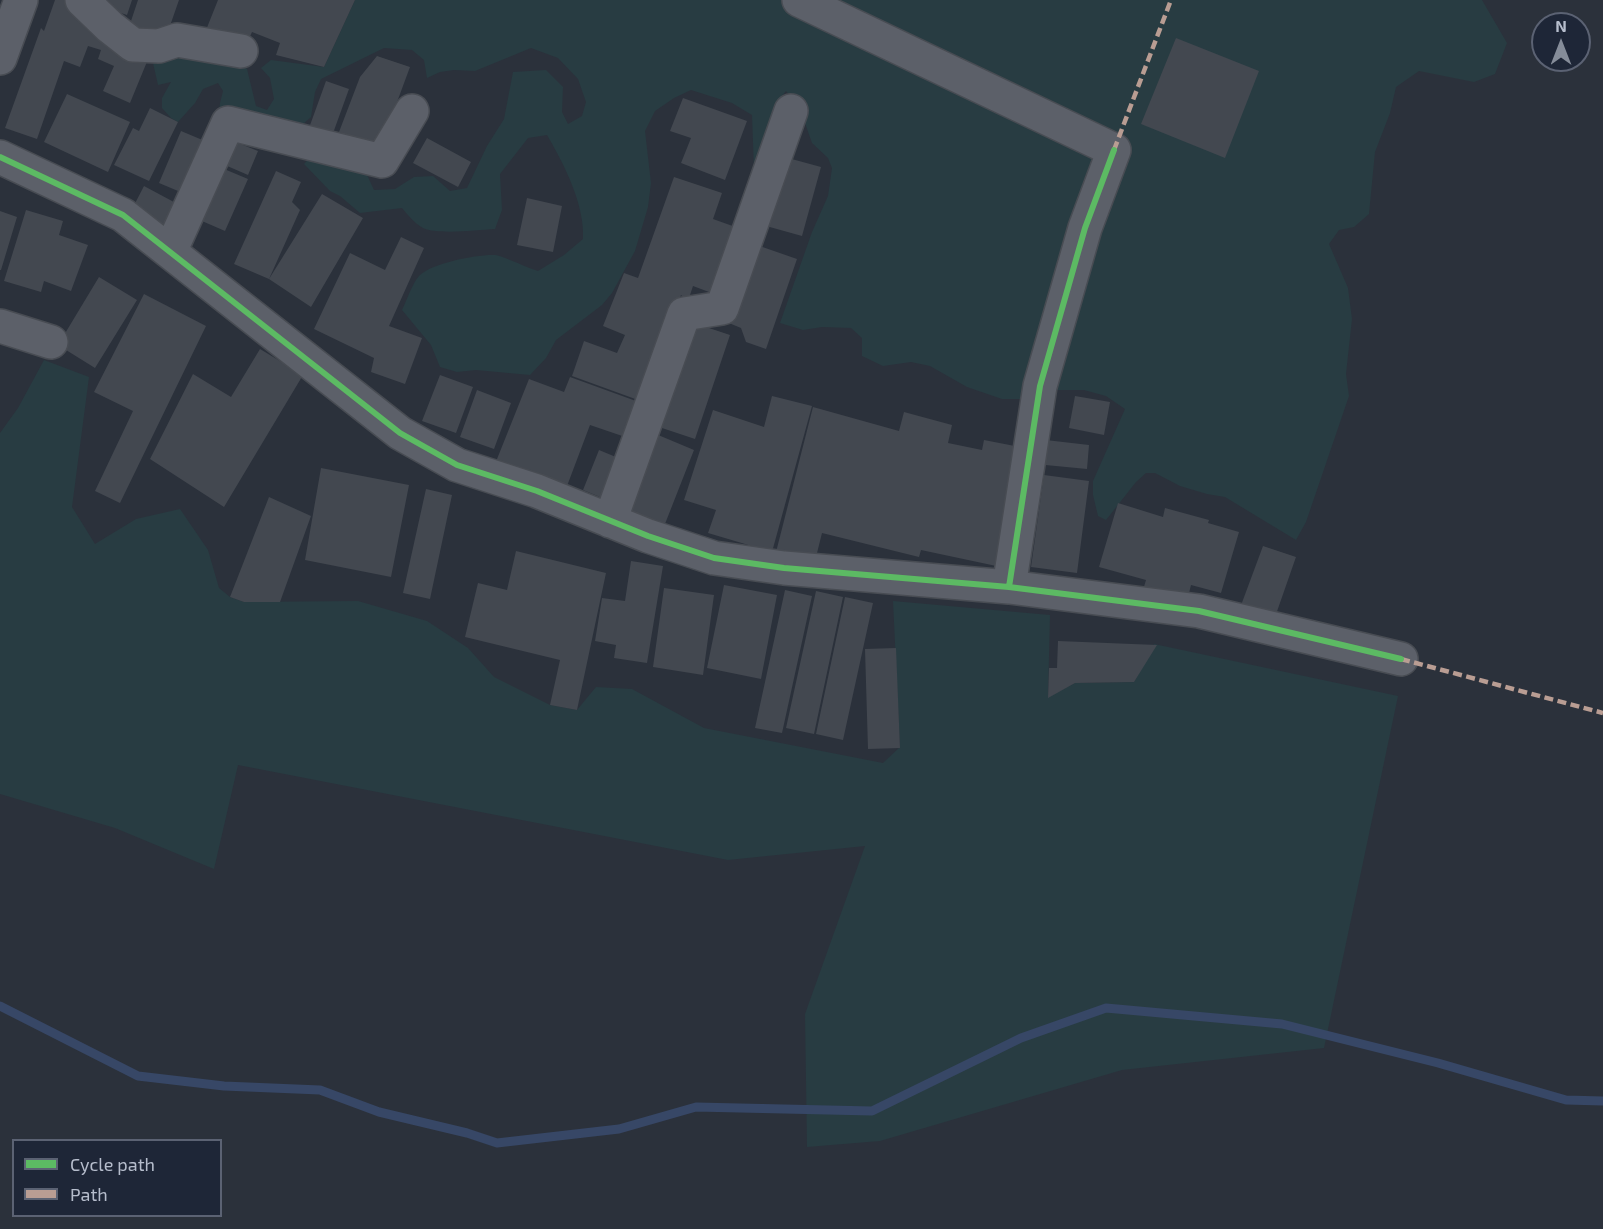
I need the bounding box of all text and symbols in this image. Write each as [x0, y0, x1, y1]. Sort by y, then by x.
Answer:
north arrow [1531, 12, 1591, 72]
text: N [1555, 16, 1567, 35]
legend [12, 1139, 222, 1217]
text: Cycle path [70, 1153, 155, 1175]
text: Path [70, 1183, 108, 1205]

